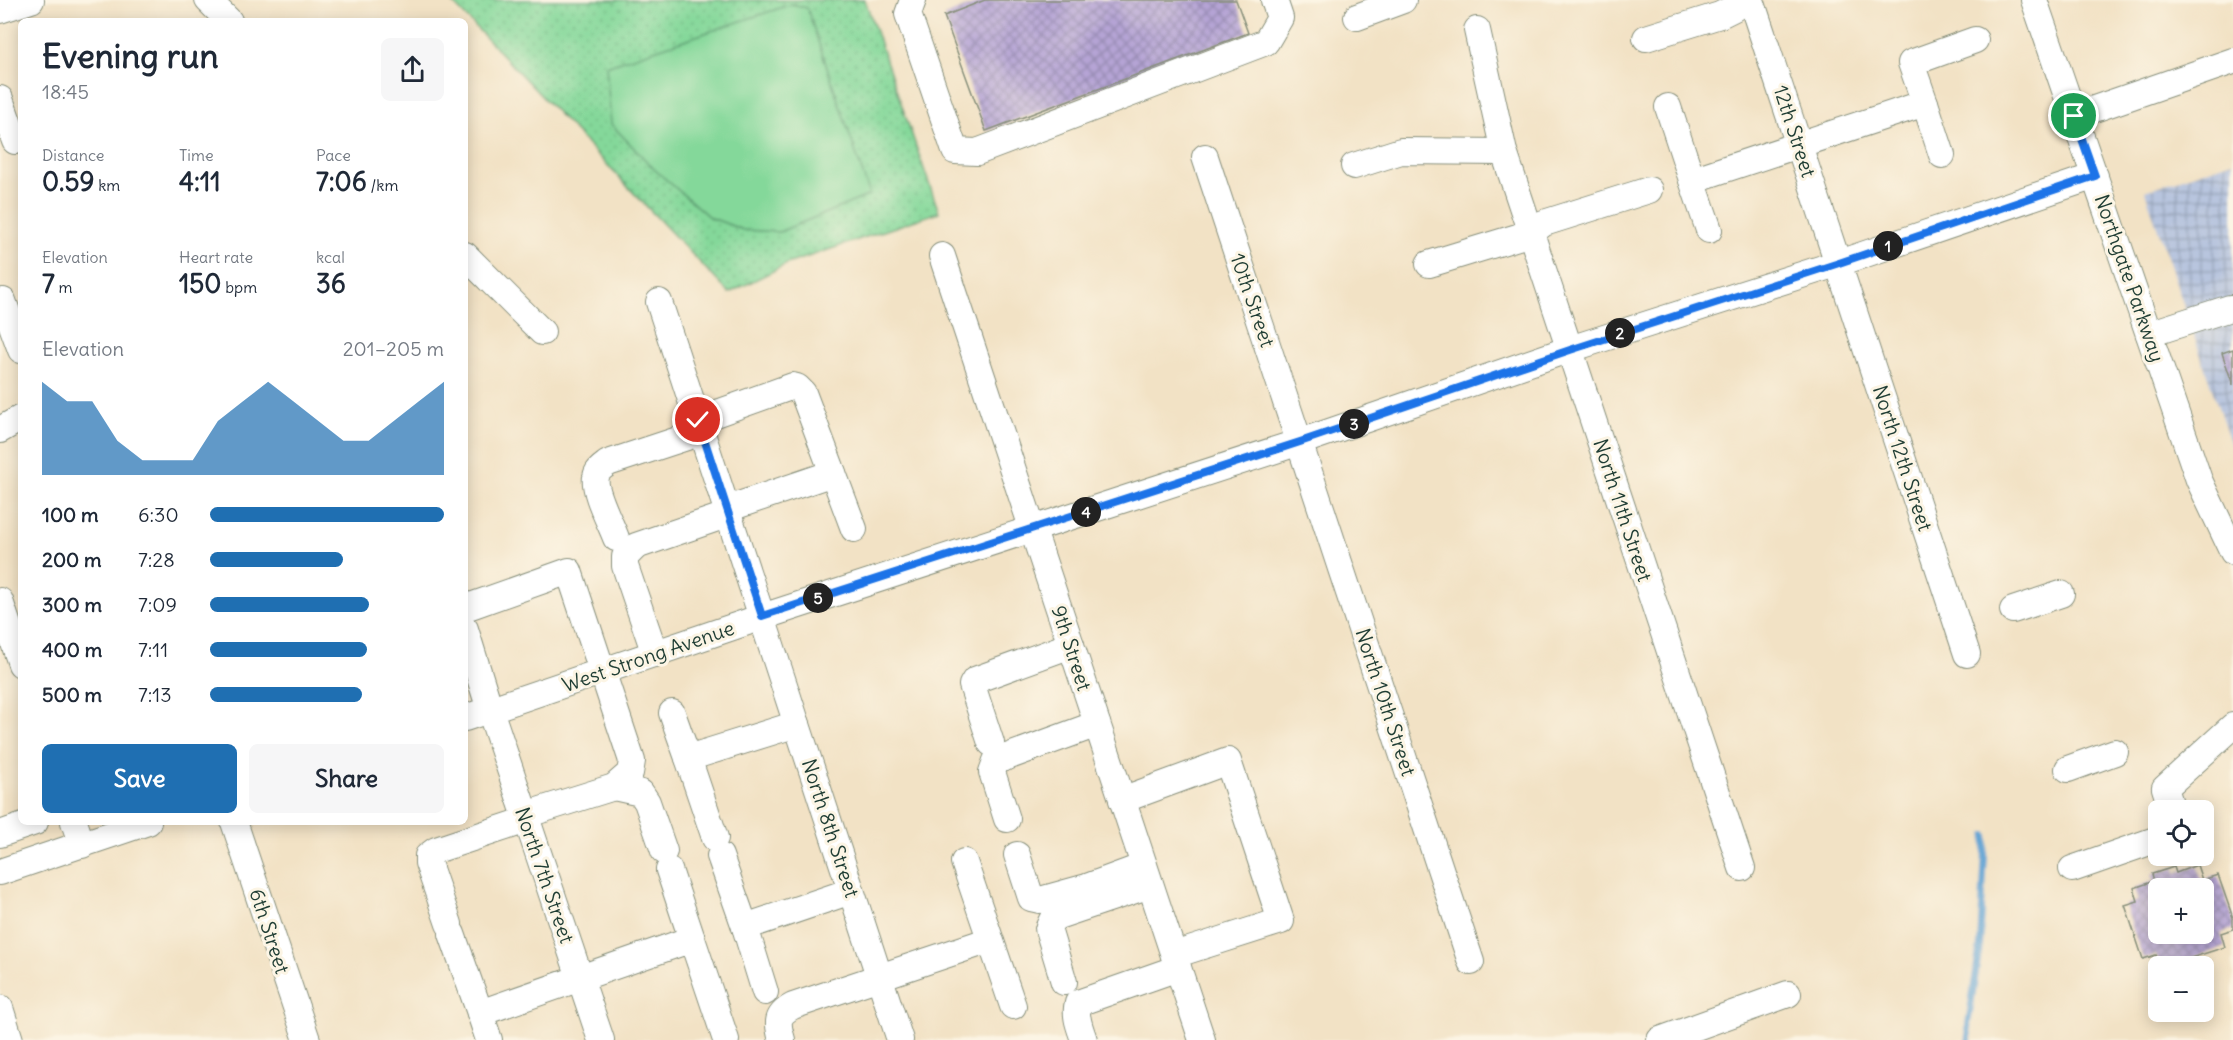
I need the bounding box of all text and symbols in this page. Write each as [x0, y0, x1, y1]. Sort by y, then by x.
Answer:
text: Evening run [42, 35, 218, 77]
button: share [381, 38, 444, 101]
text: 18:45 [42, 79, 89, 104]
street label: 12th Street [1768, 82, 1822, 180]
pin [2048, 90, 2099, 141]
icon: arrive [2057, 99, 2090, 132]
text: Distance [42, 145, 104, 165]
text: Time [179, 145, 214, 165]
text: Pace [316, 145, 351, 165]
text: 0.59 [42, 165, 94, 198]
text: 4:11 [179, 165, 221, 198]
text: 7:06 [316, 165, 367, 198]
text: km [94, 175, 120, 195]
text: /km [367, 175, 399, 195]
street label: Northgate Parkway [2090, 191, 2170, 365]
pin: 1 [1873, 231, 1903, 261]
text: 1 [1885, 236, 1891, 256]
text: Elevation [42, 247, 108, 267]
text: Heart rate [179, 247, 253, 267]
text: kcal [316, 247, 345, 267]
street label: 10th Street [1225, 250, 1281, 350]
text: 7 [42, 267, 55, 300]
text: 150 [179, 267, 221, 300]
text: 36 [316, 267, 346, 300]
text: m [55, 277, 73, 297]
text: bpm [221, 277, 257, 297]
pin: 2 [1605, 318, 1635, 348]
text: 2 [1616, 323, 1624, 343]
text: Elevation [42, 336, 124, 361]
text: 201–205 m [343, 336, 444, 361]
street label: North 12th Street [1868, 382, 1938, 534]
pin [672, 394, 723, 445]
icon: check [681, 403, 714, 436]
pin: 3 [1339, 409, 1369, 439]
text: 3 [1349, 414, 1359, 434]
street label: North 11th Street [1588, 436, 1658, 585]
pin: 4 [1071, 497, 1101, 527]
text: 100 m [42, 502, 99, 527]
text: 6:30 [138, 502, 179, 527]
text: 4 [1081, 502, 1091, 522]
text: 200 m [42, 547, 102, 572]
text: 7:28 [138, 547, 175, 572]
pin: 5 [803, 583, 833, 613]
text: 5 [813, 588, 823, 608]
text: 300 m [42, 592, 102, 617]
text: 7:09 [138, 592, 177, 617]
street label: 9th Street [1047, 602, 1098, 694]
street label: West Strong Avenue [559, 615, 737, 697]
street label: North 10th Street [1350, 625, 1422, 779]
text: 400 m [42, 637, 102, 662]
text: 7:11 [138, 637, 168, 662]
text: 500 m [42, 682, 102, 707]
text: 7:13 [138, 682, 172, 707]
button: Save [42, 744, 237, 813]
button: Share [249, 744, 444, 813]
street label: North 8th Street [797, 756, 865, 901]
map controls [2148, 800, 2214, 1022]
button: locate [2148, 800, 2214, 866]
street label: North 7th Street [510, 804, 580, 947]
button: + [2148, 878, 2214, 944]
street label: 6th Street [245, 885, 296, 977]
button: − [2148, 956, 2214, 1022]

